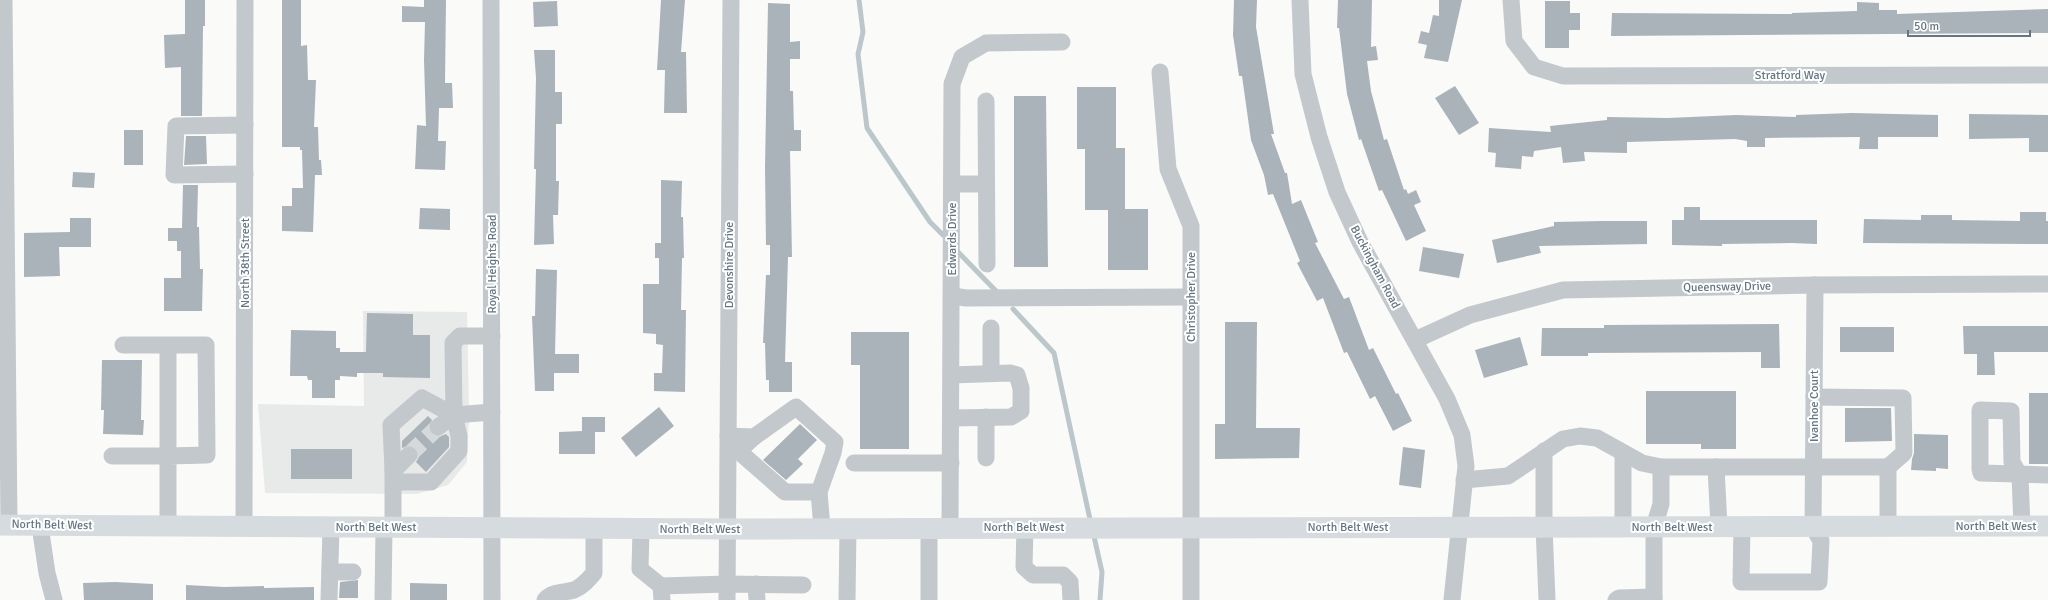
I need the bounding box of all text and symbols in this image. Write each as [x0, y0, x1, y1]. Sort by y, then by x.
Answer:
scale bar [1908, 12, 2030, 38]
text: 50 m [1914, 19, 1939, 34]
street label: Stratford Way [1755, 68, 1826, 83]
street label: Edwards Drive [945, 202, 960, 276]
street label: Royal Heights Road [485, 215, 500, 313]
street label: North 38th Street [238, 218, 253, 308]
street label: Devonshire Drive [722, 222, 737, 308]
street label: Buckingham Road [1347, 223, 1403, 311]
street label: Christopher Drive [1184, 252, 1199, 342]
street label: Queensway Drive [1683, 279, 1771, 295]
street label: Ivanhoe Court [1807, 370, 1822, 442]
street label: North Belt West [11, 517, 93, 533]
street label: North Belt West [1955, 519, 2037, 534]
street label: North Belt West [335, 520, 417, 535]
street label: North Belt West [983, 520, 1065, 535]
street label: North Belt West [1307, 520, 1389, 535]
street label: North Belt West [1631, 520, 1713, 535]
street label: North Belt West [659, 522, 741, 537]

